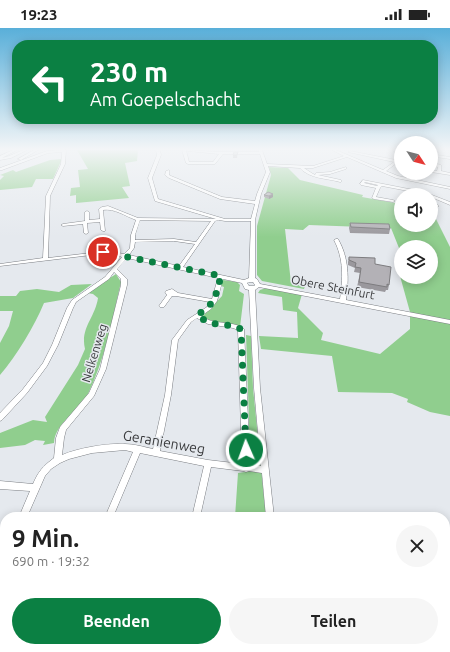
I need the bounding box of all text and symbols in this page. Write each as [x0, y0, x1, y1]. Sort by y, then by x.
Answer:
text: 19:23 [20, 6, 58, 23]
icon: left [24, 56, 76, 108]
text: 230 m [90, 56, 168, 87]
text: Am Goepelschacht [90, 89, 240, 109]
north arrow [394, 136, 438, 180]
map controls [394, 136, 438, 284]
button: sound [394, 188, 438, 232]
pin [86, 235, 120, 269]
button: layers [394, 240, 438, 284]
icon: arrive [92, 241, 114, 263]
street label: Obere Steinfurt [290, 273, 376, 302]
street label: Nelkenweg [79, 322, 109, 384]
street label: Geranienweg [122, 427, 206, 457]
position arrow [225, 429, 267, 471]
text: 9 Min. [12, 525, 79, 552]
button: close [396, 525, 438, 567]
text: 690 m · 19:32 [12, 554, 90, 568]
button: Beenden [12, 598, 221, 644]
button: Teilen [229, 598, 438, 644]

